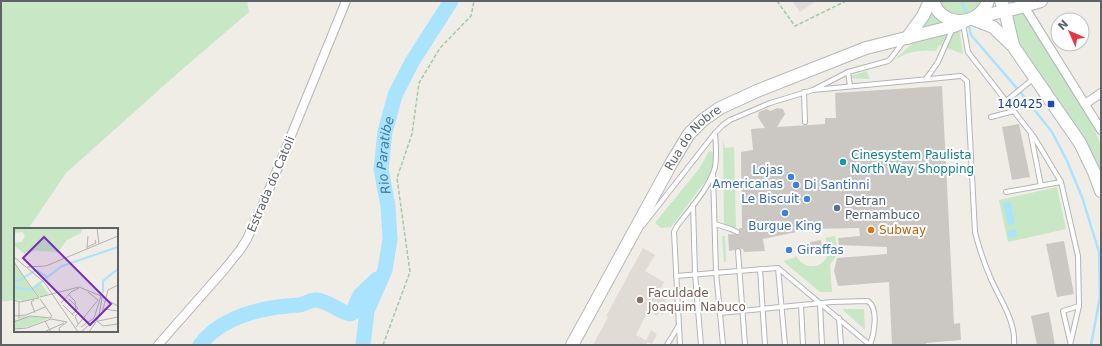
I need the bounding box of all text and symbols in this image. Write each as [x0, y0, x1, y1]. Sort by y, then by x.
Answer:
north arrow [1050, 12, 1090, 52]
text: N [1055, 17, 1071, 33]
place label: 140425 [997, 97, 1043, 111]
marker: 140425 [1046, 99, 1056, 109]
street label: Rua do Nobre [662, 102, 724, 173]
water label: Rio Paratibe [374, 115, 397, 195]
street label: Estrada do Catoli [244, 134, 298, 234]
place label: Cinesystem Paulista North Way Shopping [851, 148, 974, 176]
marker: Cinesystem Paulista North Way Shopping [838, 157, 848, 167]
place label: Lojas Americanas [712, 163, 783, 191]
marker: Lojas Americanas [786, 172, 796, 182]
place label: Di Santinni [804, 178, 870, 192]
marker: Di Santinni [791, 180, 801, 190]
place label: Le Biscuit [741, 192, 799, 206]
marker: Le Biscuit [802, 194, 812, 204]
place label: Detran Pernambuco [845, 194, 920, 222]
marker: Detran Pernambuco [832, 203, 842, 213]
marker: Burgue King [780, 208, 790, 218]
place label: Burgue King [748, 219, 822, 233]
place label: Subway [879, 223, 926, 237]
marker: Subway [866, 225, 876, 235]
inset map [14, 228, 118, 332]
place label: Giraffas [797, 243, 844, 257]
marker: Giraffas [784, 245, 794, 255]
place label: Faculdade Joaquim Nabuco [647, 286, 746, 314]
marker: Faculdade Joaquim Nabuco [635, 295, 645, 305]

